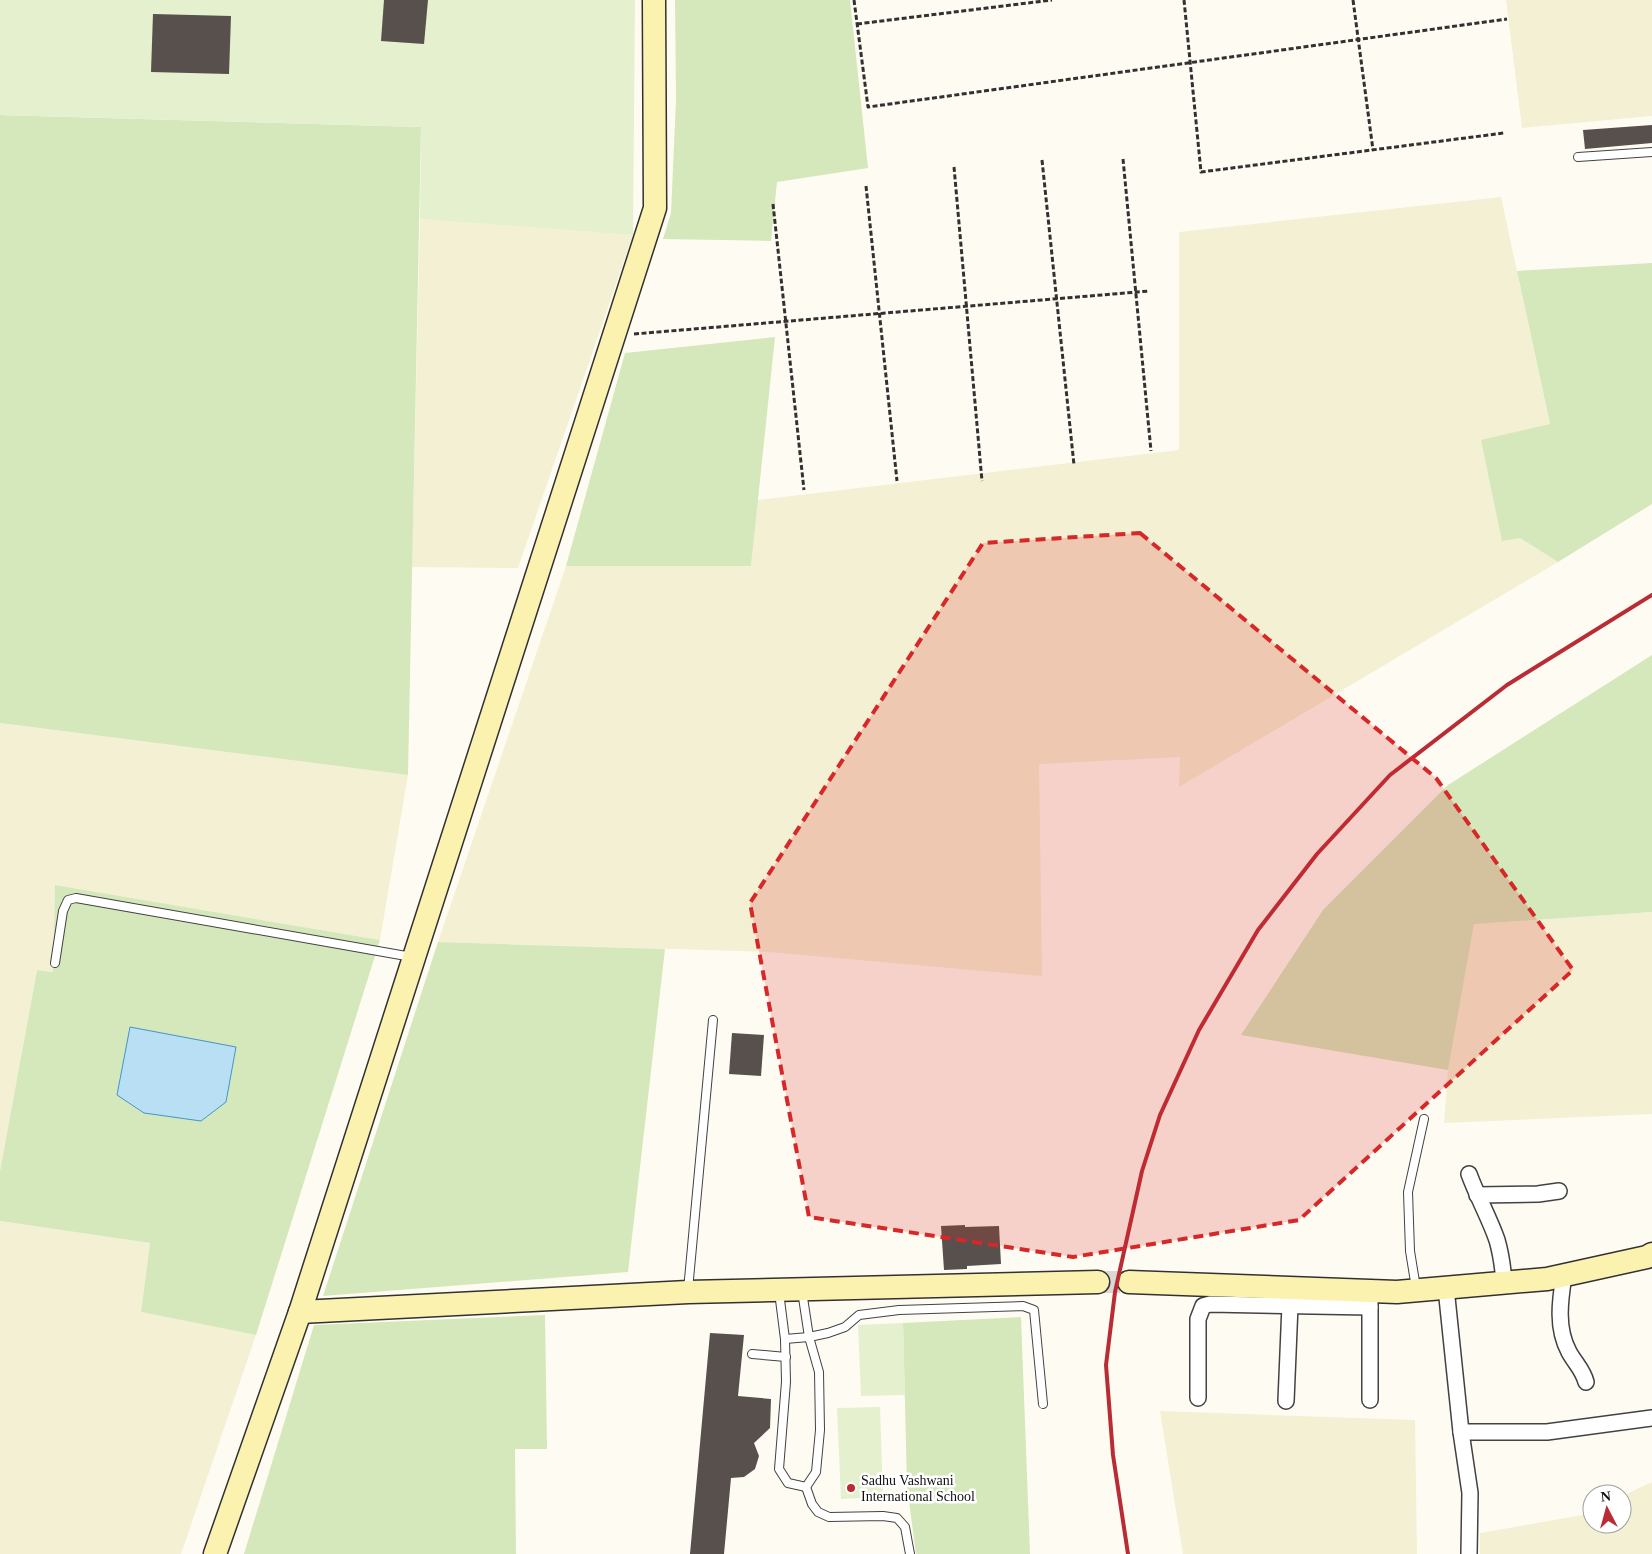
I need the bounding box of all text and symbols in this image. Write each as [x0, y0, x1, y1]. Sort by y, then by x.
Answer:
place label: Sadhu Vashwani International School [861, 1473, 975, 1504]
marker: Sadhu Vashwani International School [845, 1482, 857, 1494]
north arrow [1582, 1484, 1632, 1534]
text: N [1600, 1489, 1612, 1505]

